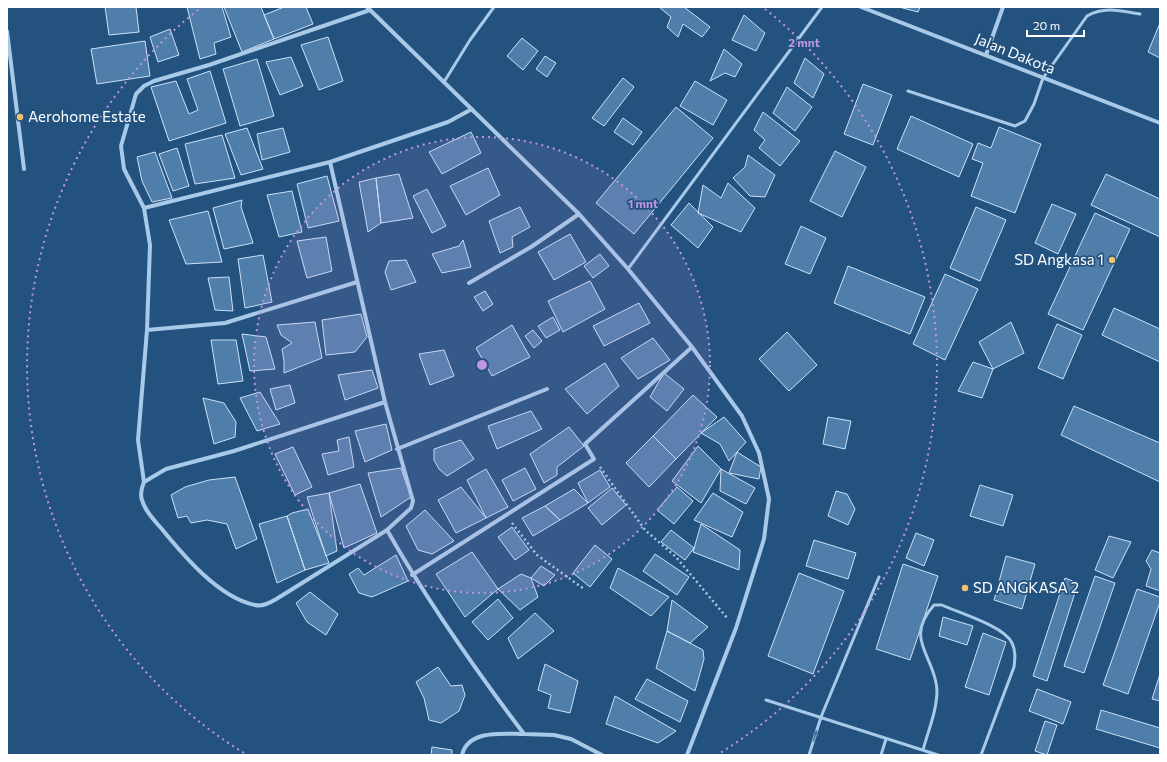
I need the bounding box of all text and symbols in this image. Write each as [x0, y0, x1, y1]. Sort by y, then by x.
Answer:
scale bar [1027, 12, 1084, 38]
text: 20 m [1033, 18, 1060, 32]
street label: Jalan Dakota [973, 29, 1058, 77]
text: 2 mnt [788, 35, 820, 49]
place label: Aerohome Estate [28, 107, 146, 125]
marker: Aerohome Estate [15, 112, 25, 122]
text: 1 mnt [628, 196, 658, 210]
place label: SD Angkasa 1 [1014, 250, 1104, 268]
marker: SD Angkasa 1 [1107, 255, 1117, 265]
centre of rings [475, 358, 489, 372]
place label: SD ANGKASA 2 [973, 578, 1079, 596]
marker: SD ANGKASA 2 [960, 583, 970, 593]
one-way arrow [812, 730, 818, 742]

